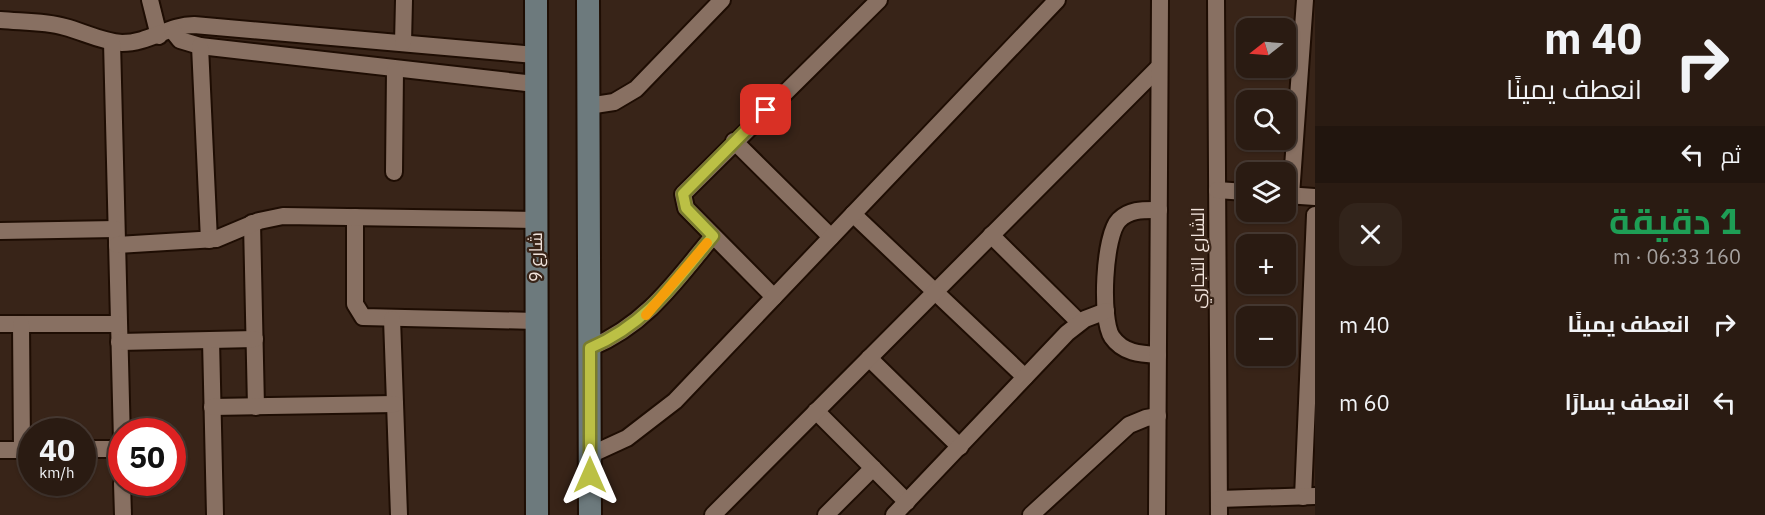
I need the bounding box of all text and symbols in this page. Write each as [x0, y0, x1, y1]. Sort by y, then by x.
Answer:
text: 40 m [1544, 11, 1642, 66]
north arrow [1236, 18, 1296, 78]
map controls [1236, 18, 1296, 366]
icon: right [1663, 24, 1741, 102]
text: انعطف يمينًا [1506, 71, 1642, 106]
pin [740, 84, 791, 135]
button: search [1236, 90, 1296, 150]
icon: arrive [749, 93, 782, 126]
icon: left [1676, 138, 1709, 171]
text: ثم [1721, 140, 1741, 169]
button: layers [1236, 162, 1296, 222]
text: 1 دقيقة [1609, 197, 1741, 244]
button: close [1339, 203, 1402, 266]
street label: الشارع التجاري [1186, 207, 1212, 309]
street label: شارع 9 [524, 232, 548, 282]
button: + [1236, 234, 1296, 294]
text: 160 m · 06:33 [1613, 243, 1741, 270]
button: − [1236, 306, 1296, 366]
icon: right [1708, 308, 1741, 341]
text: انعطف يمينًا [1568, 309, 1690, 338]
text: 40 m [1339, 310, 1390, 339]
icon: left [1708, 386, 1741, 419]
text: انعطف يسارًا [1565, 387, 1690, 416]
text: 60 m [1339, 388, 1390, 417]
speed limit sign: 50 [108, 418, 186, 496]
text: 40 [39, 430, 75, 469]
position arrow [558, 443, 622, 507]
text: km/h [39, 463, 75, 482]

